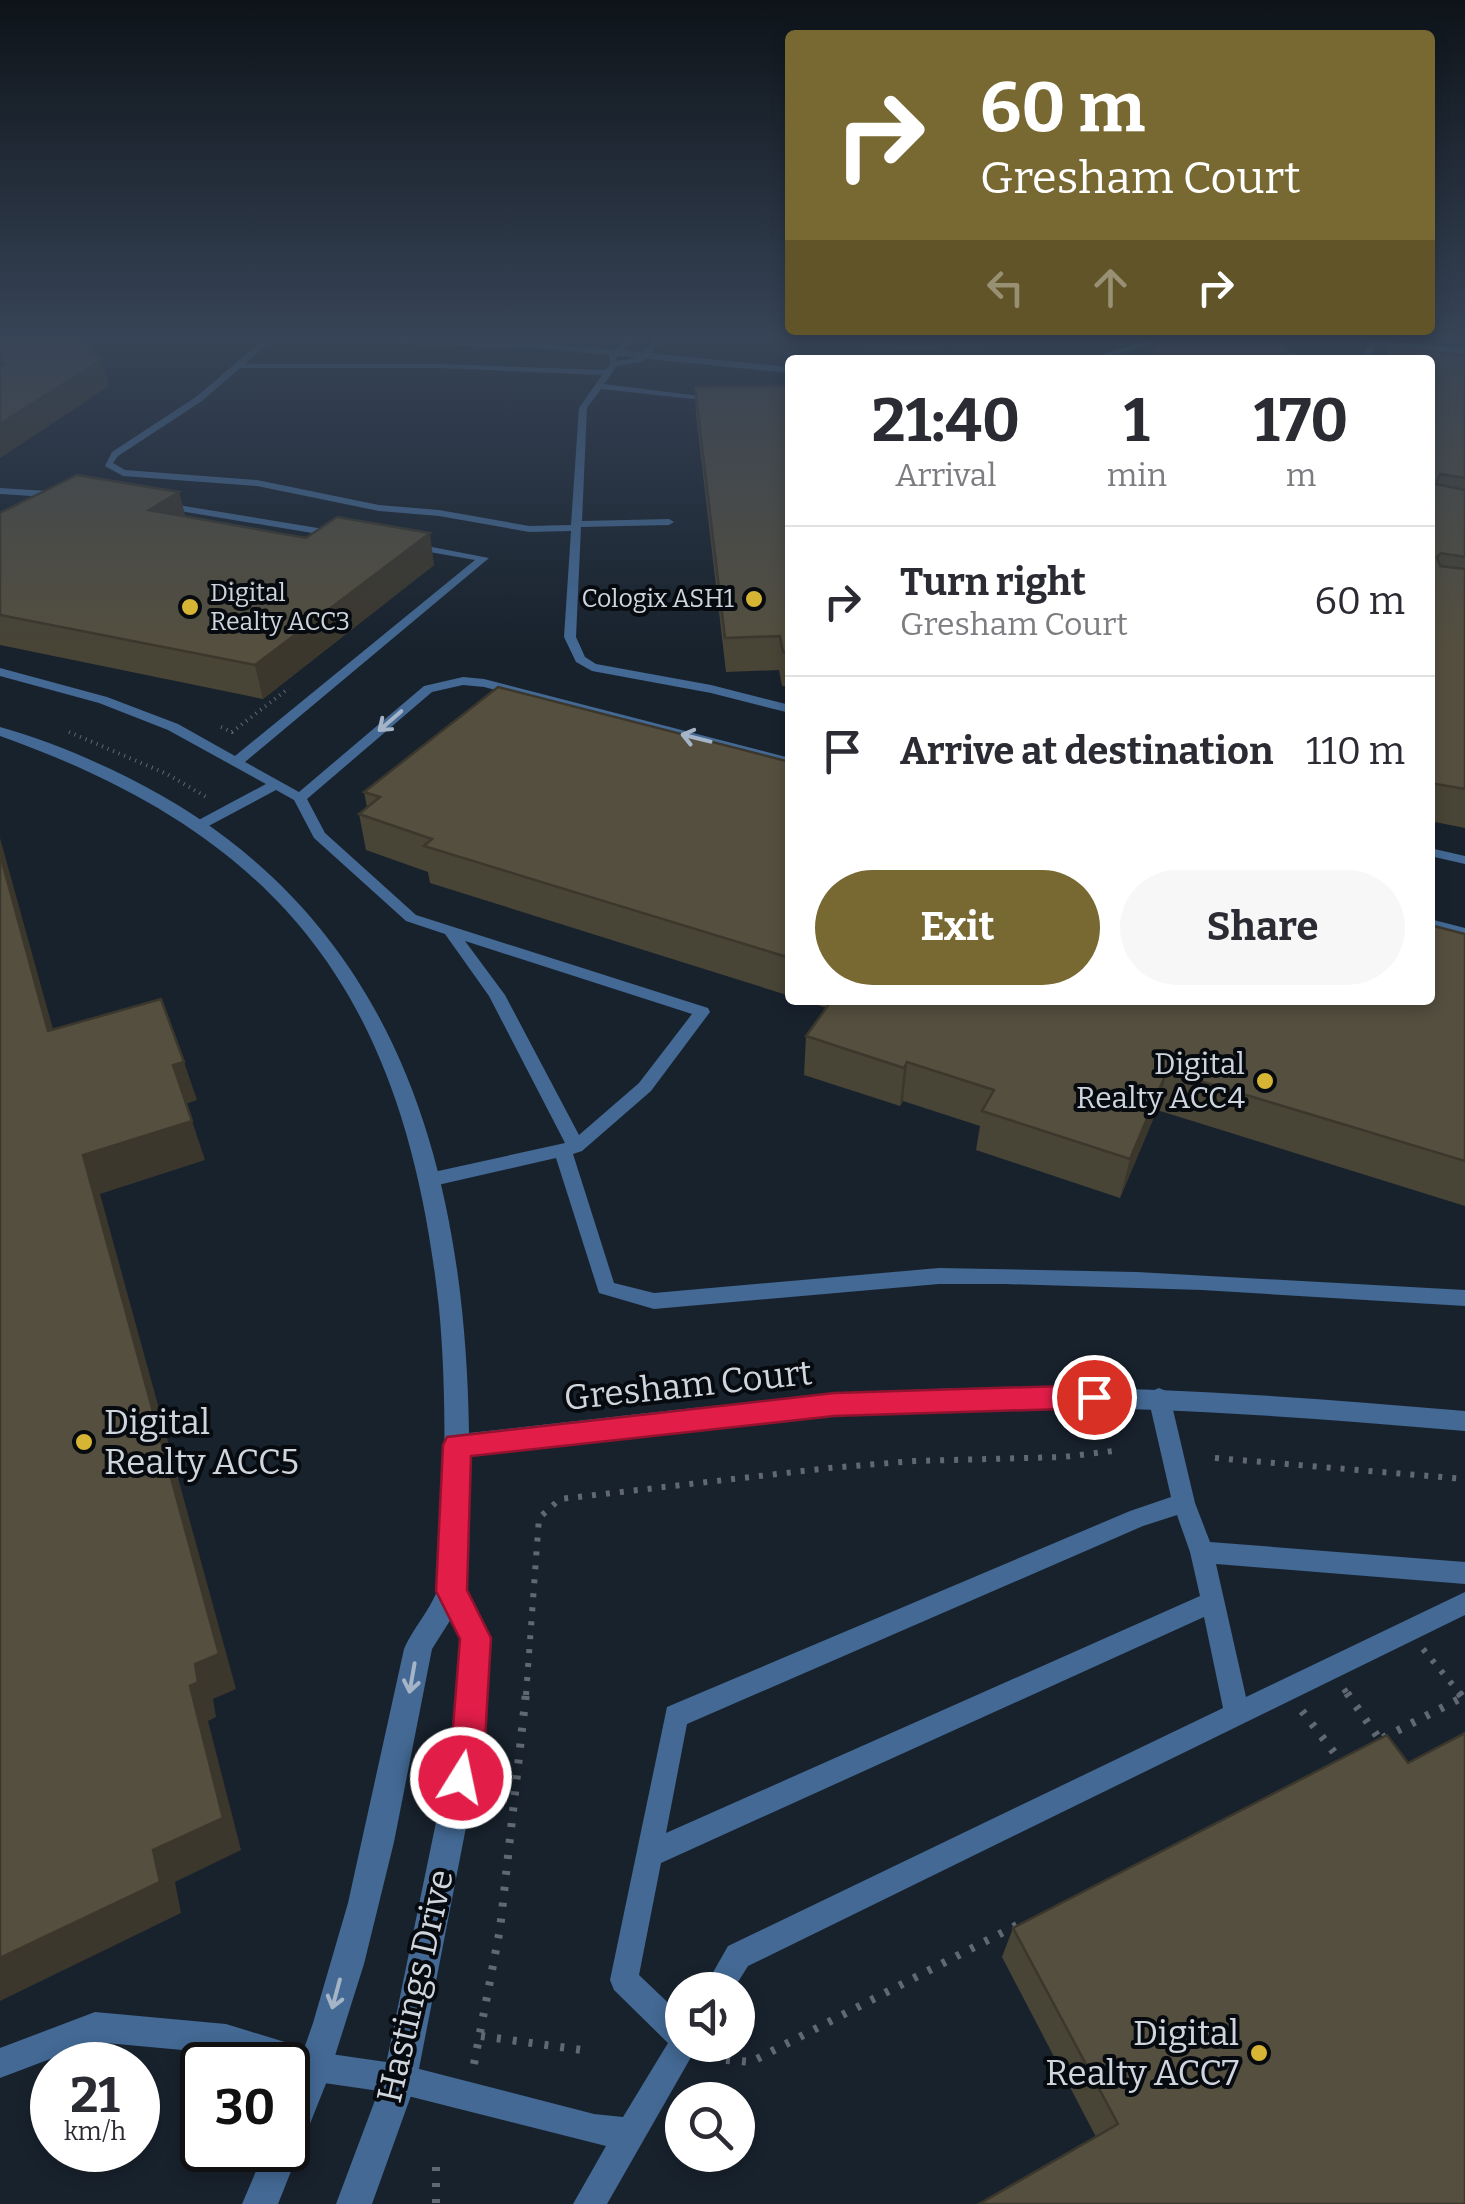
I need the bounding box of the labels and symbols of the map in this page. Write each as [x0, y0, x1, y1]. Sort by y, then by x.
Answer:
place label: Digital Realty ACC3 [210, 578, 350, 637]
place label: Cologix ASH1 [581, 584, 734, 614]
marker: Cologix ASH1 [743, 588, 765, 610]
marker: Digital Realty ACC3 [179, 596, 201, 618]
one-way arrow [378, 709, 403, 732]
one-way arrow [681, 727, 712, 746]
place label: Digital Realty ACC4 [1076, 1046, 1245, 1116]
marker: Digital Realty ACC4 [1254, 1070, 1276, 1092]
street label: Gresham Court [562, 1351, 814, 1419]
pin [1052, 1355, 1137, 1440]
place label: Digital Realty ACC5 [104, 1401, 299, 1483]
marker: Digital Realty ACC5 [73, 1431, 95, 1453]
one-way arrow [402, 1661, 421, 1694]
position arrow [409, 1726, 513, 1830]
street label: Hastings Drive [368, 1866, 462, 2106]
one-way arrow [326, 1978, 345, 2009]
place label: Digital Realty ACC7 [1045, 2012, 1239, 2094]
speed limit sign: 30 [180, 2042, 310, 2172]
marker: Digital Realty ACC7 [1248, 2042, 1270, 2064]

